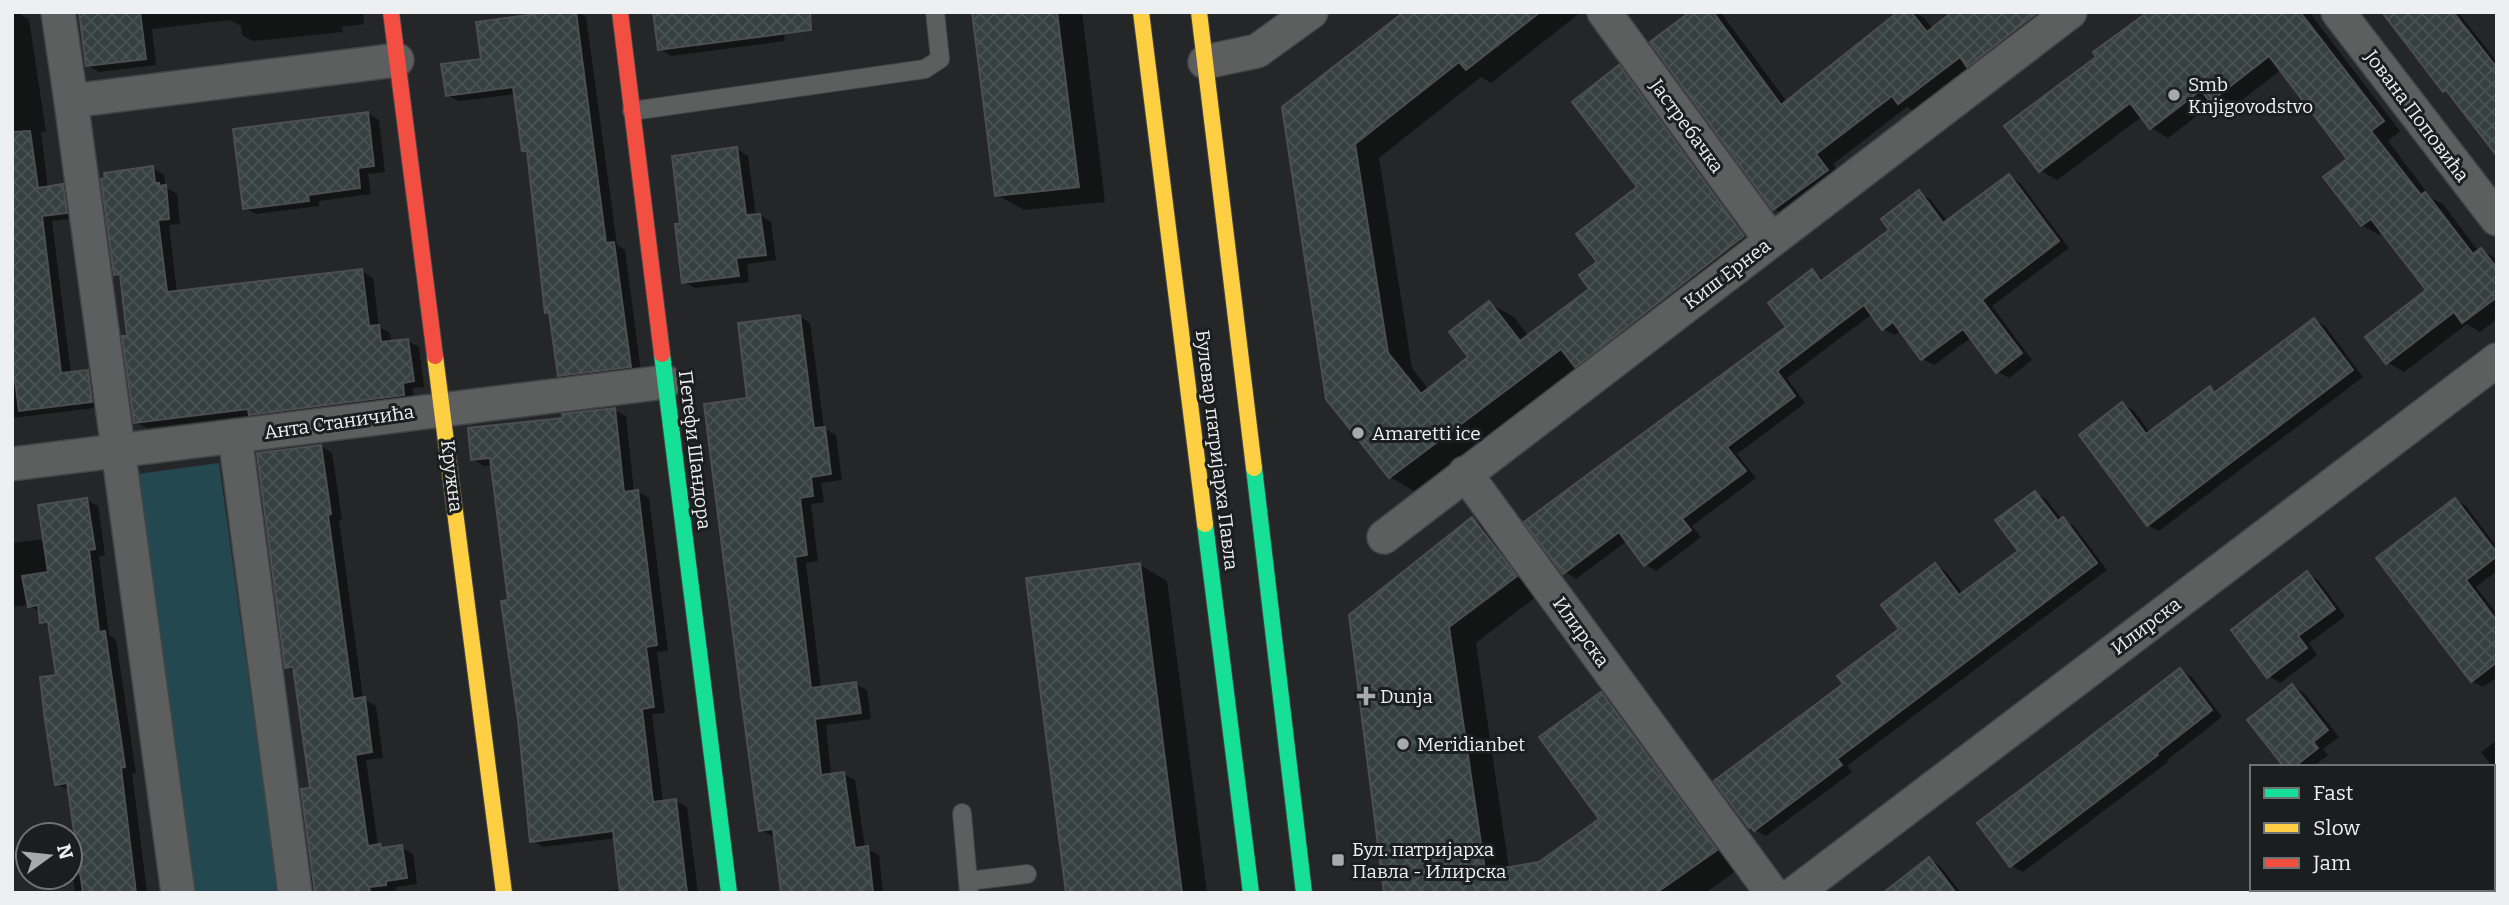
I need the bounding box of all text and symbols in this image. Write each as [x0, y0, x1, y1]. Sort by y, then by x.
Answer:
street label: Јована Поповића [2359, 45, 2474, 187]
place label: Smb Knjigovodstvo [2188, 73, 2313, 118]
street label: Јастребачка [1645, 74, 1729, 178]
marker: Smb Knjigovodstvo [2166, 87, 2182, 103]
street label: Киш Ернеа [1679, 234, 1775, 314]
street label: Булевар патријарха Павла [1191, 329, 1243, 572]
street label: Петефи Шандора [674, 369, 716, 531]
street label: Анта Станичића [262, 400, 416, 444]
place label: Amaretti ice [1372, 422, 1481, 445]
marker: Amaretti ice [1350, 425, 1366, 441]
street label: Кружна [436, 438, 468, 514]
street label: Илирска [1548, 592, 1614, 672]
street label: Илирска [2107, 592, 2186, 660]
place label: Dunja [1380, 685, 1433, 708]
marker: Dunja [1358, 688, 1374, 704]
place label: Meridianbet [1417, 733, 1525, 756]
marker: Meridianbet [1395, 736, 1411, 752]
legend [2250, 765, 2495, 891]
text: Fast [2313, 780, 2354, 806]
text: Slow [2313, 815, 2360, 841]
north arrow [14, 821, 84, 891]
place label: Бул. патријарха Павла - Илирска [1352, 838, 1507, 883]
text: N [52, 842, 78, 862]
text: Jam [2312, 850, 2351, 876]
marker: Бул. патријарха Павла - Илирска [1330, 852, 1346, 868]

